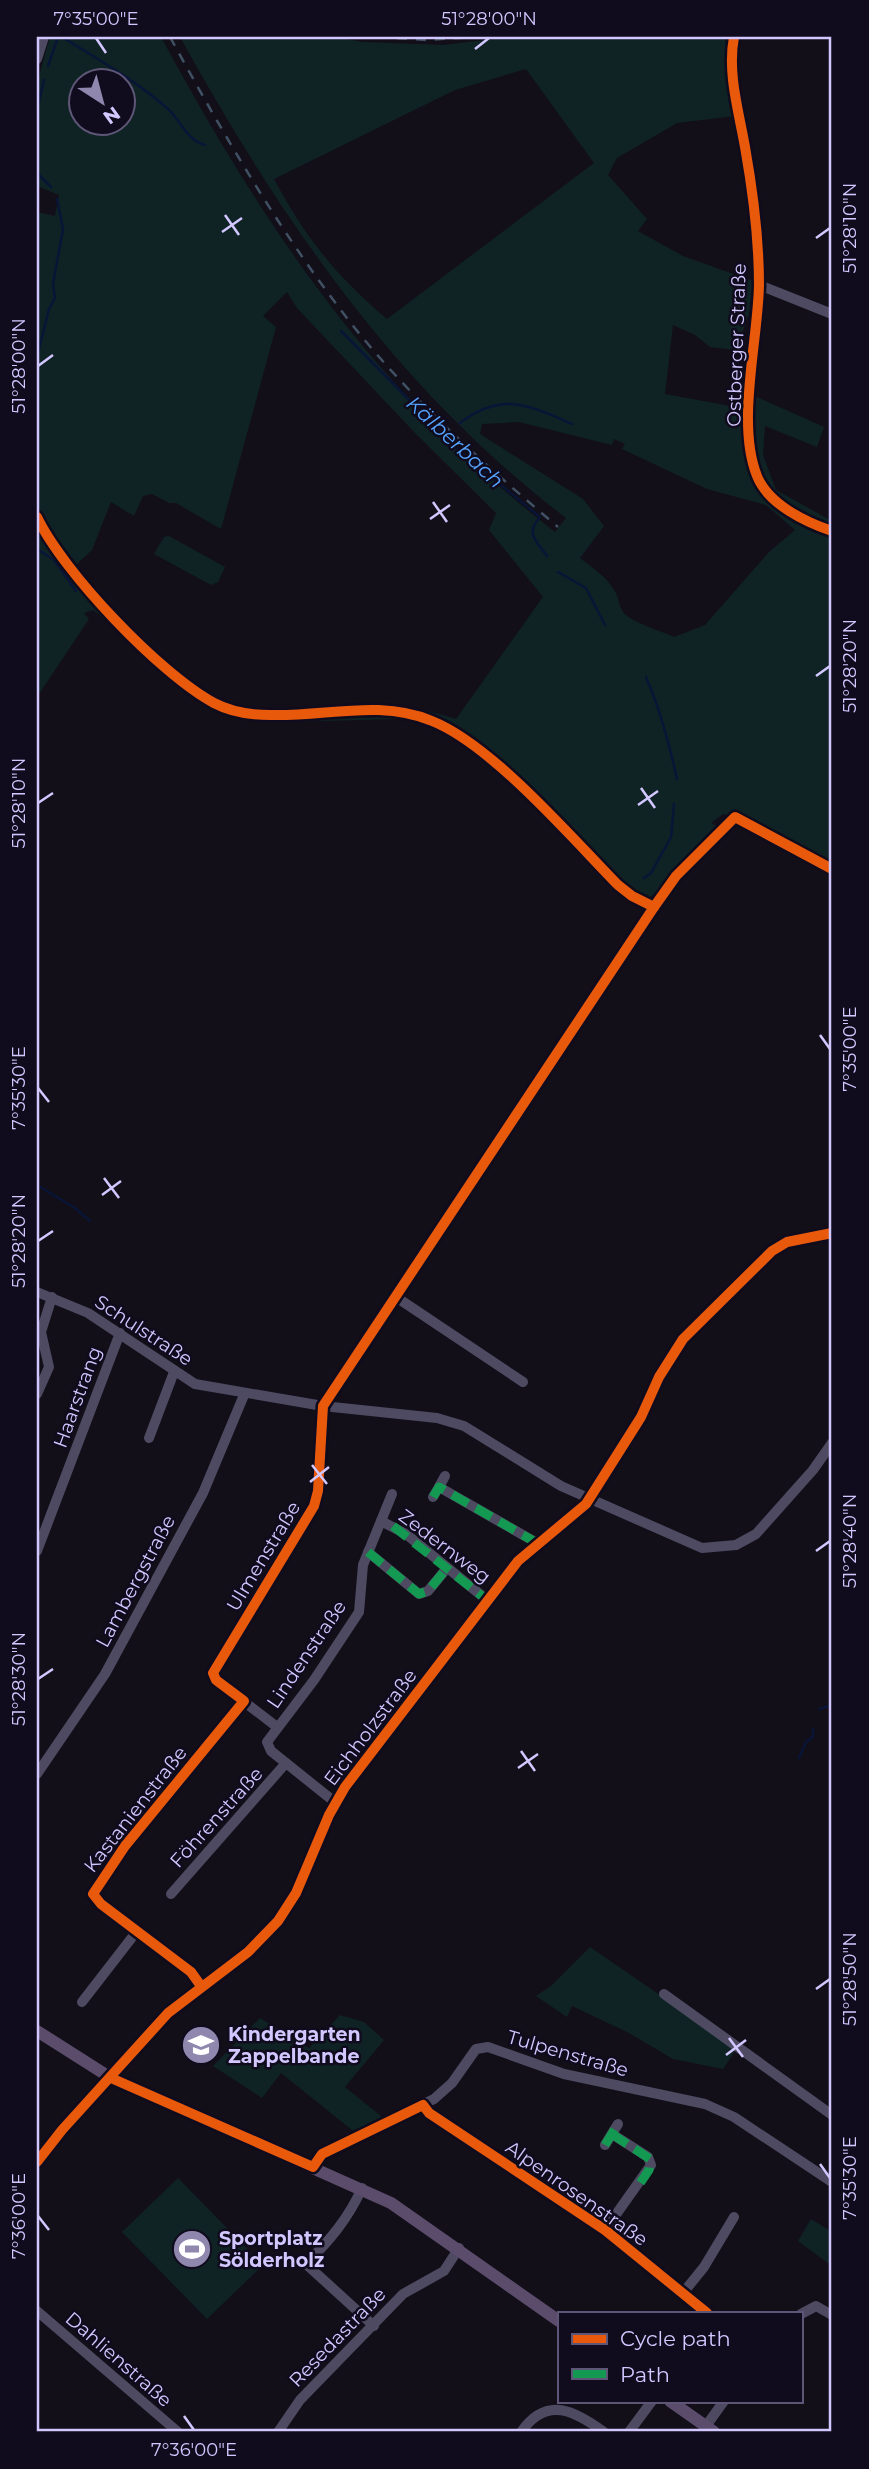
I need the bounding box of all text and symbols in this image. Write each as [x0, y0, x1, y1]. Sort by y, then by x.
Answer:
text: 7°35'00"E [53, 8, 139, 30]
text: 51°28'00"N [441, 8, 537, 30]
north arrow [66, 66, 136, 136]
text: N [99, 102, 125, 129]
text: 51°28'10"N [839, 183, 861, 273]
street label: Ostberger Straße [722, 263, 751, 427]
text: 51°28'00"N [8, 318, 30, 414]
water label: Kälberbach [402, 390, 509, 493]
text: 51°28'20"N [839, 619, 861, 713]
text: 51°28'10"N [8, 758, 30, 848]
text: 7°35'00"E [839, 1006, 861, 1092]
text: 7°35'30"E [8, 1046, 30, 1130]
text: 51°28'20"N [8, 1194, 30, 1288]
street label: Schulstraße [90, 1290, 197, 1371]
street label: Haarstrang [48, 1343, 106, 1451]
text: 51°28'40"N [839, 1494, 861, 1588]
street label: Ulmenstraße [222, 1497, 305, 1615]
street label: Zedernweg [394, 1504, 495, 1588]
street label: Lambergstraße [91, 1511, 180, 1651]
street label: Lindenstraße [262, 1596, 351, 1713]
text: 51°28'30"N [8, 1632, 30, 1726]
street label: Eichholzstraße [319, 1664, 422, 1790]
street label: Kastanienstraße [79, 1742, 192, 1877]
street label: Föhrenstraße [165, 1762, 268, 1872]
text: 51°28'50"N [839, 1932, 861, 2026]
place label: Kindergarten Zappelbande [228, 2023, 361, 2068]
school or university icon: Kindergarten Zappelbande [180, 2024, 222, 2066]
street label: Tulpenstraße [505, 2025, 631, 2082]
street label: Alpenrosenstraße [501, 2136, 652, 2251]
text: 7°35'30"E [839, 2136, 861, 2220]
text: 7°36'00"E [8, 2173, 30, 2259]
place label: Sportplatz Sölderholz [219, 2227, 324, 2272]
sports icon: Sportplatz Sölderholz [171, 2228, 213, 2270]
street label: Resedastraße [284, 2283, 391, 2392]
street label: Dahlienstraße [61, 2307, 177, 2412]
legend [558, 2312, 802, 2402]
text: Cycle path [620, 2326, 731, 2351]
text: Path [620, 2362, 670, 2387]
text: 7°36'00"E [151, 2439, 237, 2461]

